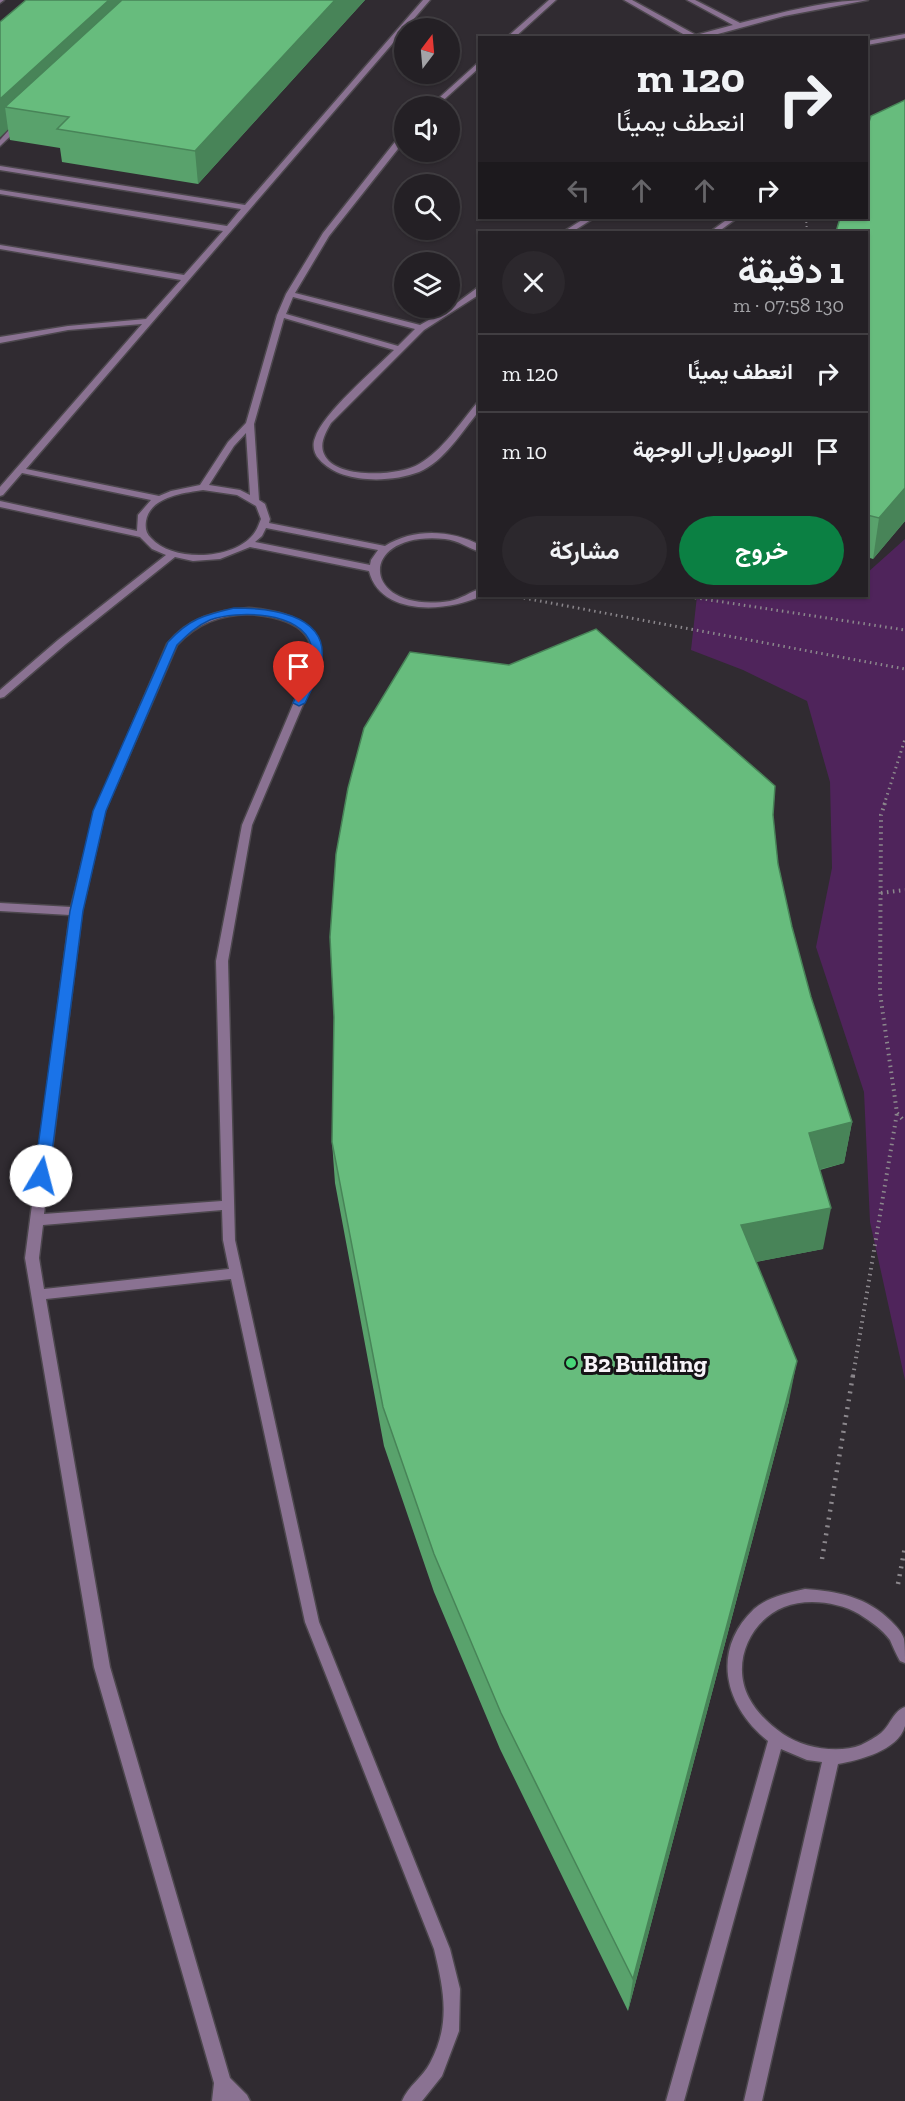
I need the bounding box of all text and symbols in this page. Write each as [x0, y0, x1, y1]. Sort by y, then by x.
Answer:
north arrow [394, 18, 460, 84]
map controls [394, 18, 460, 318]
text: 120 m [637, 52, 745, 103]
icon: right [766, 60, 844, 138]
button: sound [394, 96, 460, 162]
text: انعطف يمينًا [616, 106, 745, 138]
button: search [394, 174, 460, 240]
icon: left [562, 174, 595, 207]
icon: ahead [625, 174, 658, 207]
icon: ahead [688, 174, 721, 207]
icon: right [751, 174, 784, 207]
text: 1 دقيقة [738, 249, 844, 292]
button: close [502, 251, 565, 314]
button: layers [394, 252, 460, 318]
text: 130 m · 07:58 [733, 293, 844, 317]
icon: right [811, 357, 844, 390]
text: انعطف يمينًا [687, 358, 793, 385]
text: 120 m [502, 360, 558, 387]
icon: arrive [811, 435, 844, 468]
text: الوصول إلى الوجهة [633, 436, 793, 463]
text: 10 m [502, 438, 547, 465]
button: مشاركة [502, 516, 667, 585]
button: خروج [679, 516, 844, 585]
pin [273, 641, 324, 703]
icon: arrive [282, 650, 315, 683]
position arrow [9, 1144, 73, 1208]
place label: B2 Building [583, 1349, 707, 1378]
marker: B2 Building [564, 1356, 578, 1370]

